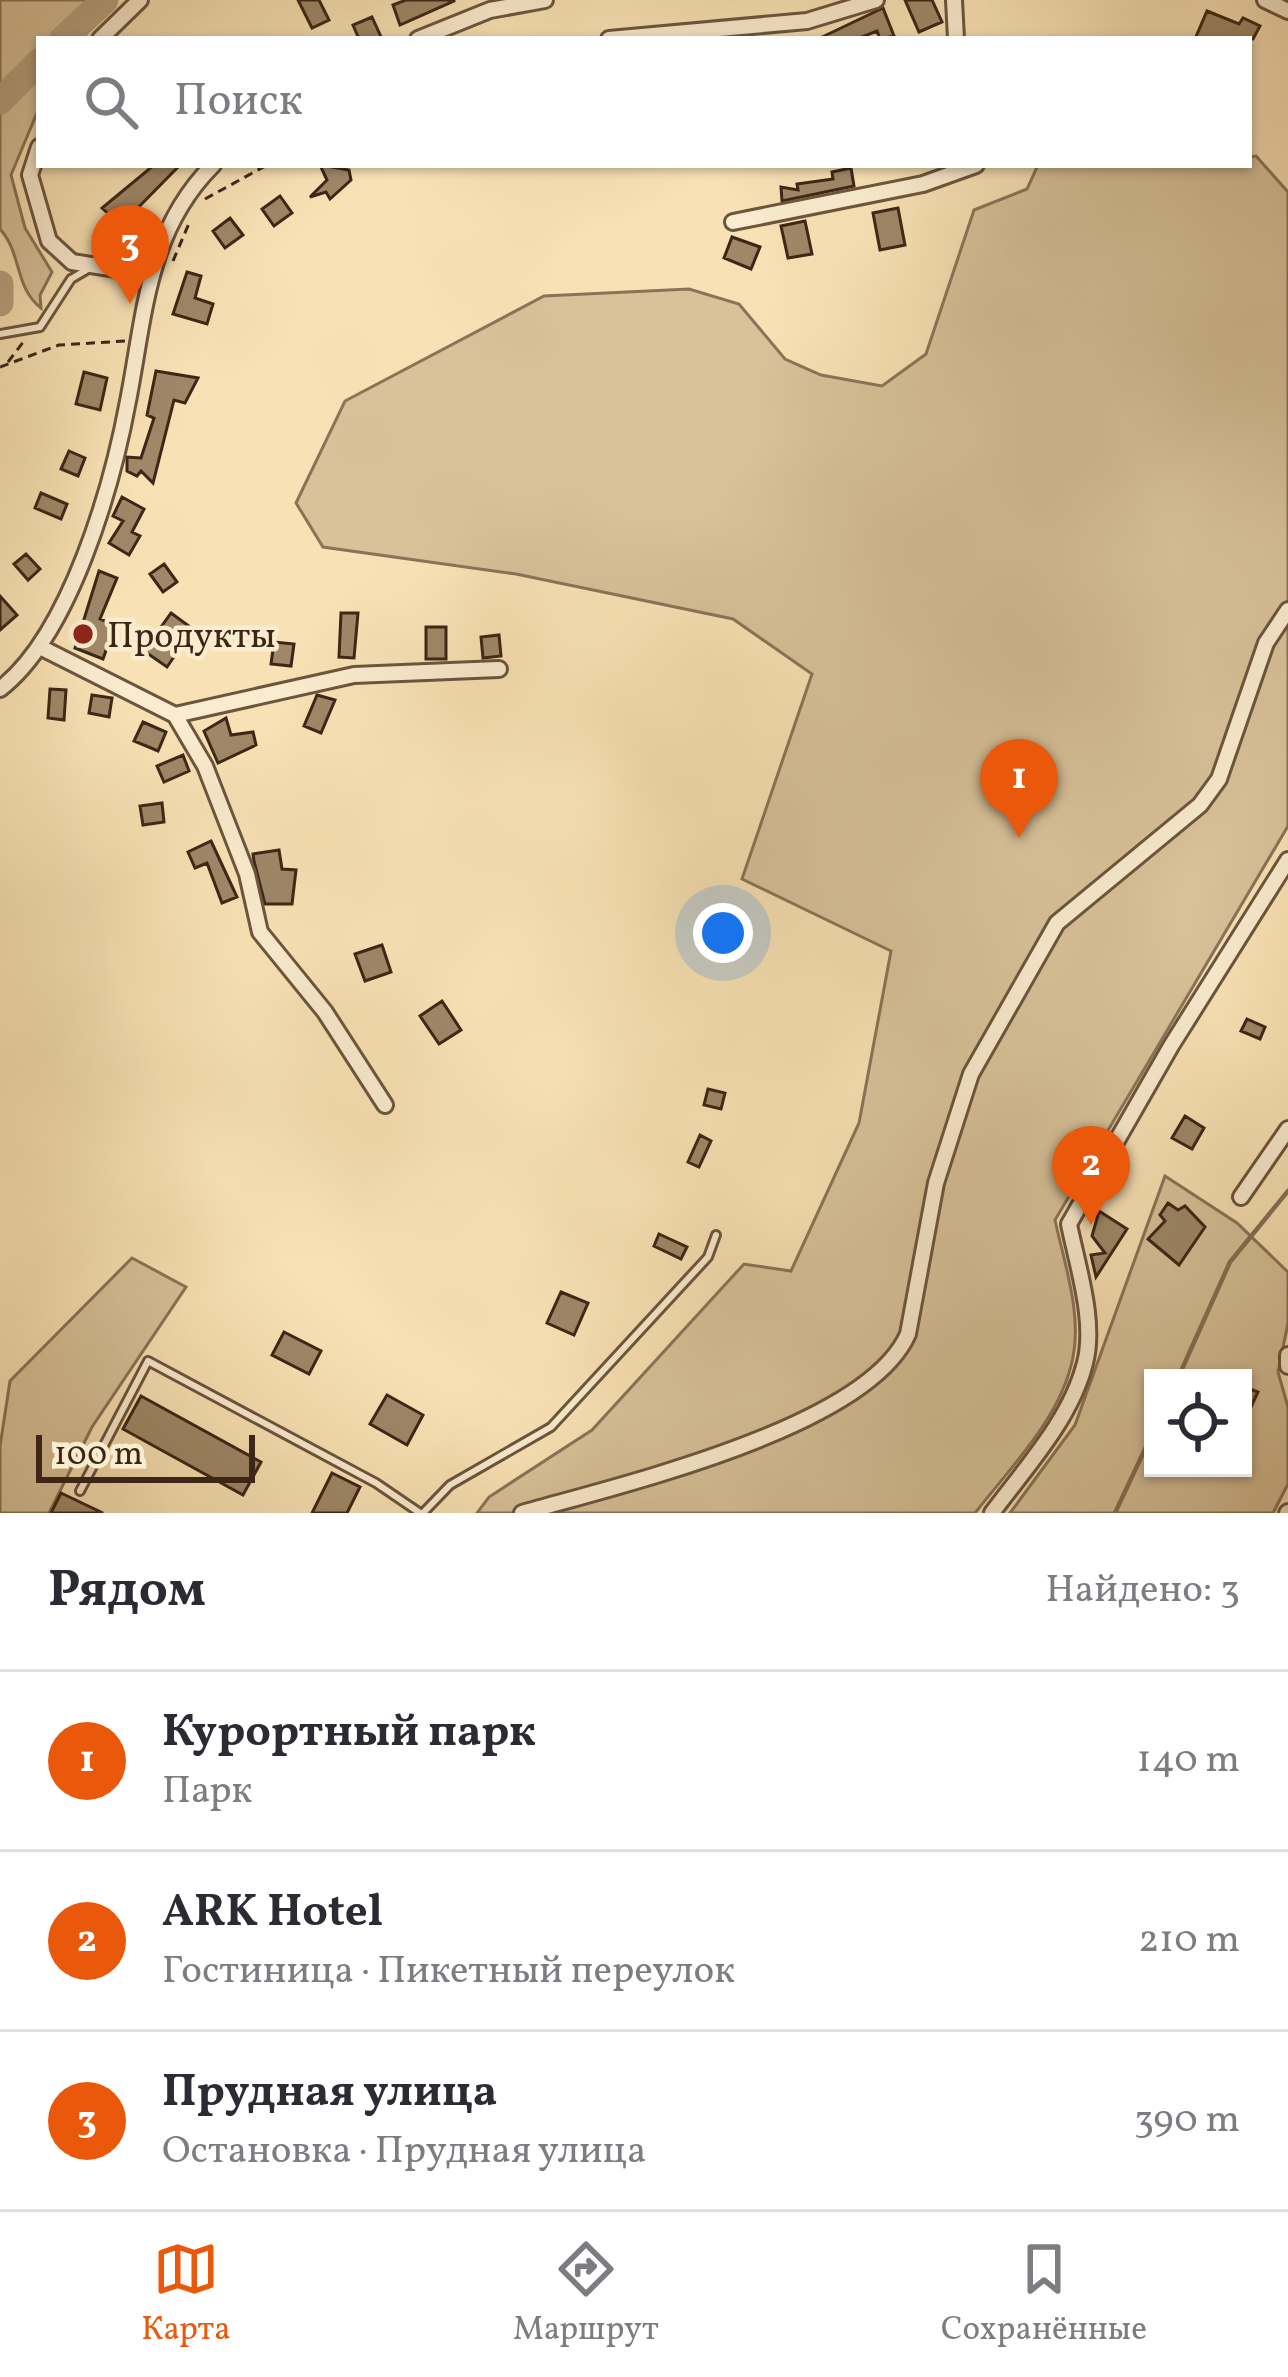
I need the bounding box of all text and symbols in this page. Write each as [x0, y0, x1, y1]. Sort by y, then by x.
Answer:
search box [36, 36, 1252, 168]
icon: search [78, 69, 144, 135]
text: Поиск [174, 71, 303, 134]
pin: 3 [91, 205, 169, 304]
place label: Продукты [107, 613, 276, 663]
marker: Продукты [70, 621, 96, 647]
pin: 1 [980, 739, 1058, 838]
your location [693, 903, 753, 963]
pin: 2 [1052, 1126, 1130, 1225]
map controls [1144, 1369, 1252, 1477]
button: locate [1144, 1369, 1252, 1477]
scale bar [36, 1429, 255, 1482]
text: 100 m [54, 1433, 143, 1479]
text: Рядом [48, 1556, 206, 1627]
text: Найдено: 3 [1045, 1564, 1240, 1618]
text: Курортный парк [162, 1702, 536, 1765]
text: 1 [79, 1734, 95, 1788]
text: 140 m [1137, 1734, 1240, 1788]
text: Парк [162, 1765, 252, 1819]
text: ARK Hotel [162, 1882, 383, 1945]
text: 2 [77, 1914, 97, 1968]
text: 210 m [1138, 1914, 1240, 1968]
text: Гостиница · Пикетный переулок [162, 1945, 735, 1999]
text: Прудная улица [162, 2062, 497, 2125]
text: 3 [77, 2094, 97, 2148]
text: 390 m [1134, 2094, 1240, 2148]
text: Остановка · Прудная улица [162, 2125, 646, 2179]
tab: Карта [141, 2236, 231, 2354]
tab: Маршрут [513, 2236, 659, 2354]
tab: Сохранённые [941, 2236, 1147, 2354]

